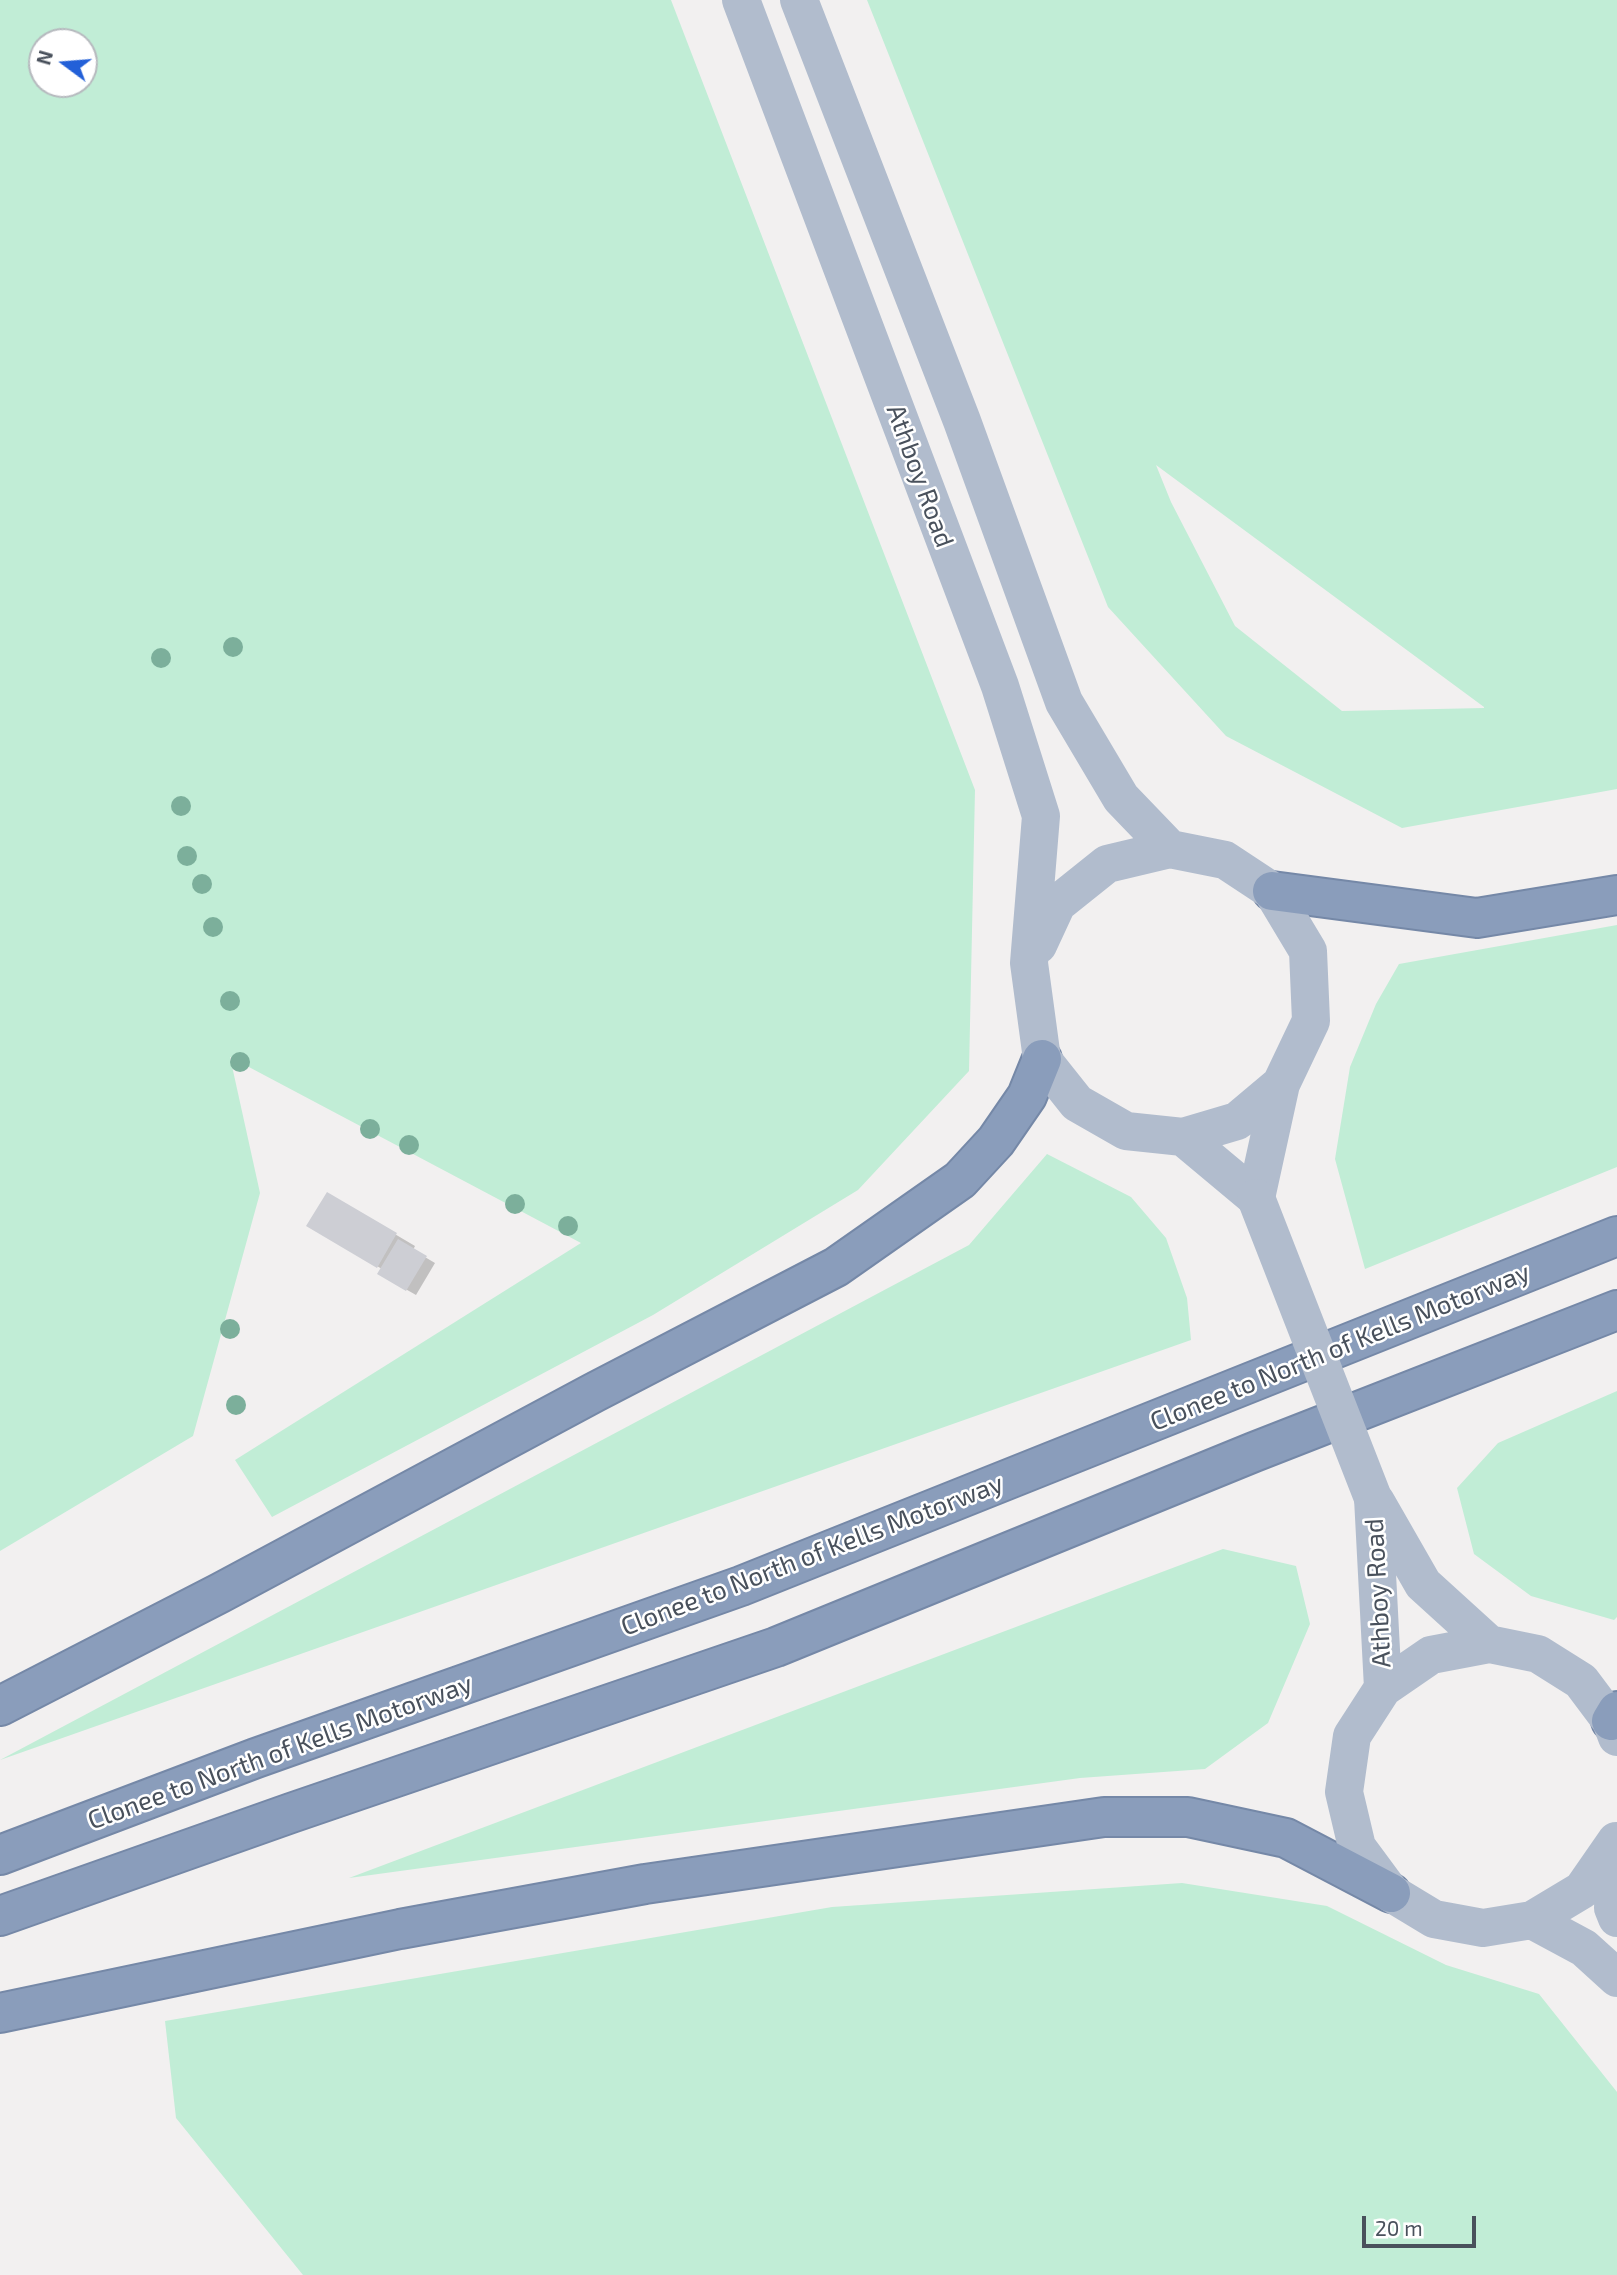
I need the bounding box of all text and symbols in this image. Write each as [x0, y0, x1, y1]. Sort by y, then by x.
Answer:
north arrow [28, 28, 98, 98]
text: N [31, 48, 57, 67]
street label: Athboy Road [880, 400, 960, 552]
street label: Clonee to North of Kells Motorway [1146, 1256, 1534, 1438]
street label: Clonee to North of Kells Motorway [617, 1468, 1007, 1642]
street label: Athboy Road [1359, 1517, 1397, 1669]
street label: Clonee to North of Kells Motorway [84, 1668, 476, 1836]
scale bar [1365, 2202, 1479, 2246]
text: 20 m [1375, 2215, 1423, 2240]

